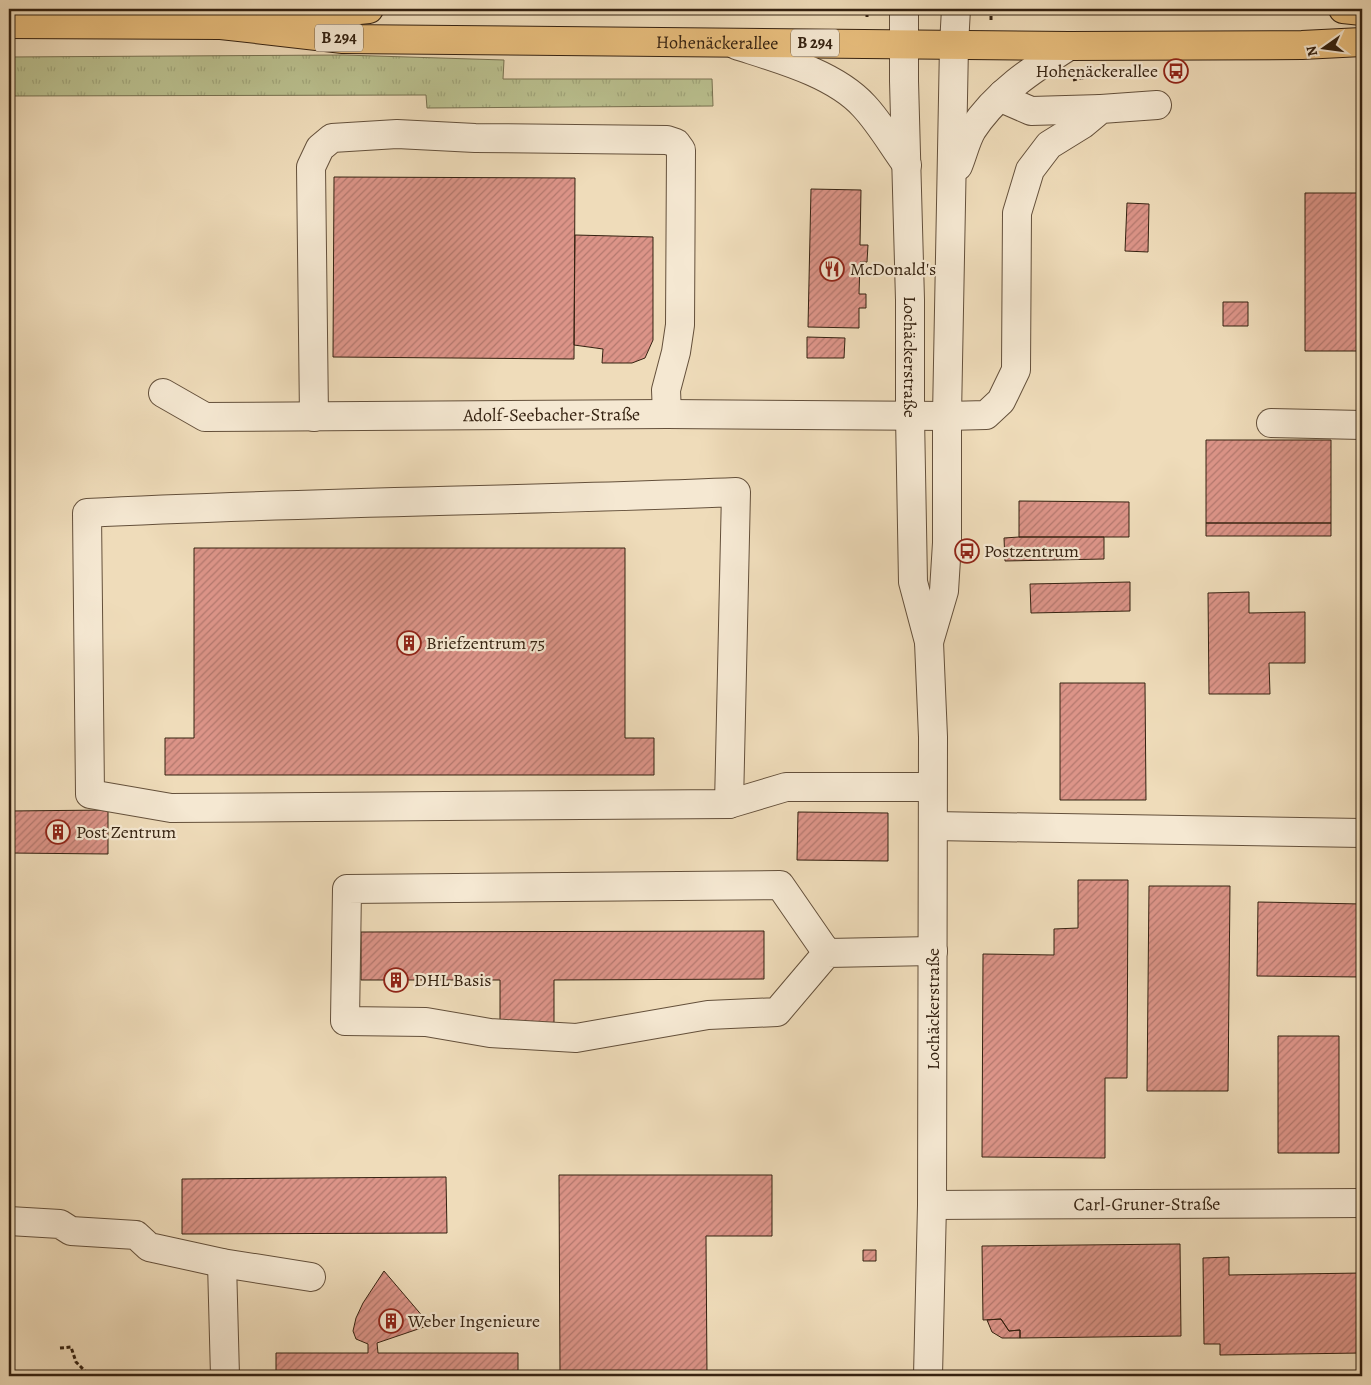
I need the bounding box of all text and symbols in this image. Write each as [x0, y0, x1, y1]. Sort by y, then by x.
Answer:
north arrow [1298, 22, 1348, 72]
road number: B 294 [315, 24, 363, 52]
road number: B 294 [791, 29, 839, 56]
street label: Hohenäckerallee [656, 30, 779, 55]
text: N [1301, 44, 1322, 58]
bus stop icon: Hohenäckerallee [1163, 58, 1189, 84]
place label: Hohenäckerallee [1036, 59, 1158, 83]
restaurant icon: McDonald's [819, 256, 845, 282]
place label: McDonald's [850, 257, 936, 281]
street label: Lochäckerstraße [898, 296, 922, 418]
street label: Adolf-Seebacher-Straße [462, 402, 640, 427]
bus stop icon: Postzentrum [954, 538, 980, 564]
place label: Postzentrum [984, 539, 1079, 563]
building icon: Briefzentrum 75 [396, 630, 422, 656]
place label: Briefzentrum 75 [426, 631, 545, 655]
building icon: Post Zentrum [45, 819, 71, 845]
place label: Post Zentrum [76, 820, 176, 844]
street label: Lochäckerstraße [921, 948, 945, 1070]
building icon: DHL Basis [383, 967, 409, 993]
place label: DHL Basis [414, 968, 492, 992]
street label: Carl-Gruner-Straße [1074, 1192, 1220, 1216]
building icon: Weber Ingenieure [378, 1308, 404, 1334]
place label: Weber Ingenieure [407, 1309, 540, 1333]

